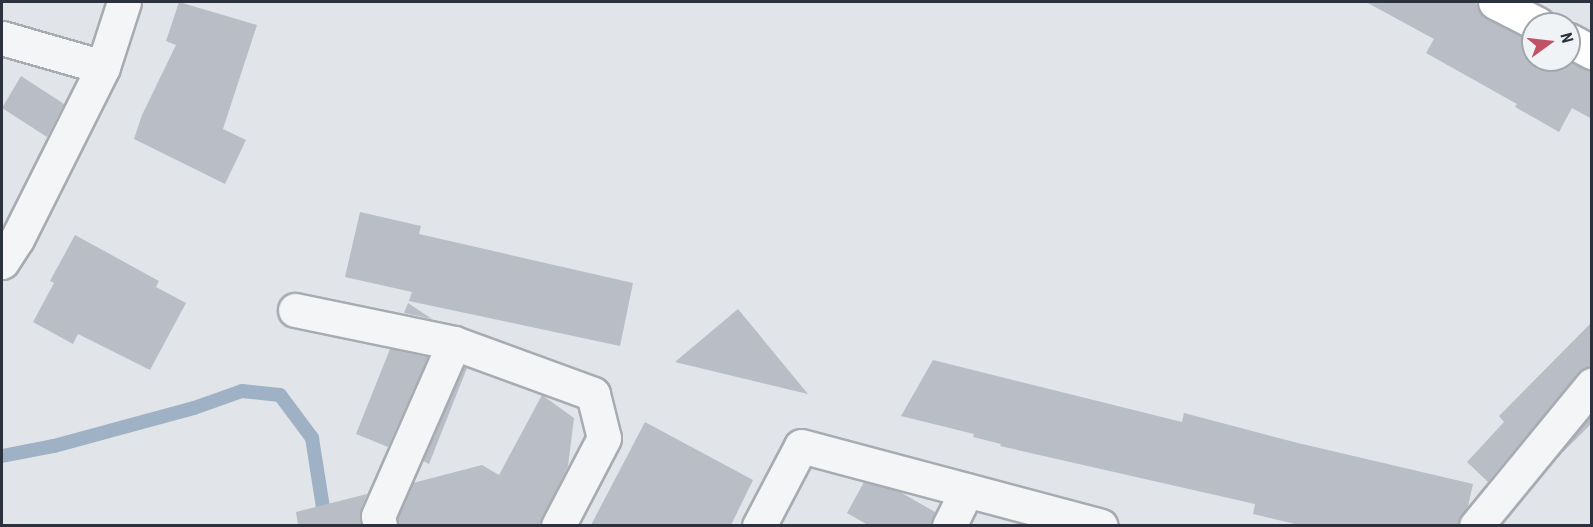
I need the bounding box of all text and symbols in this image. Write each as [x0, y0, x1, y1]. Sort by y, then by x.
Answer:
north arrow [1521, 12, 1581, 72]
text: N [1556, 31, 1577, 45]

